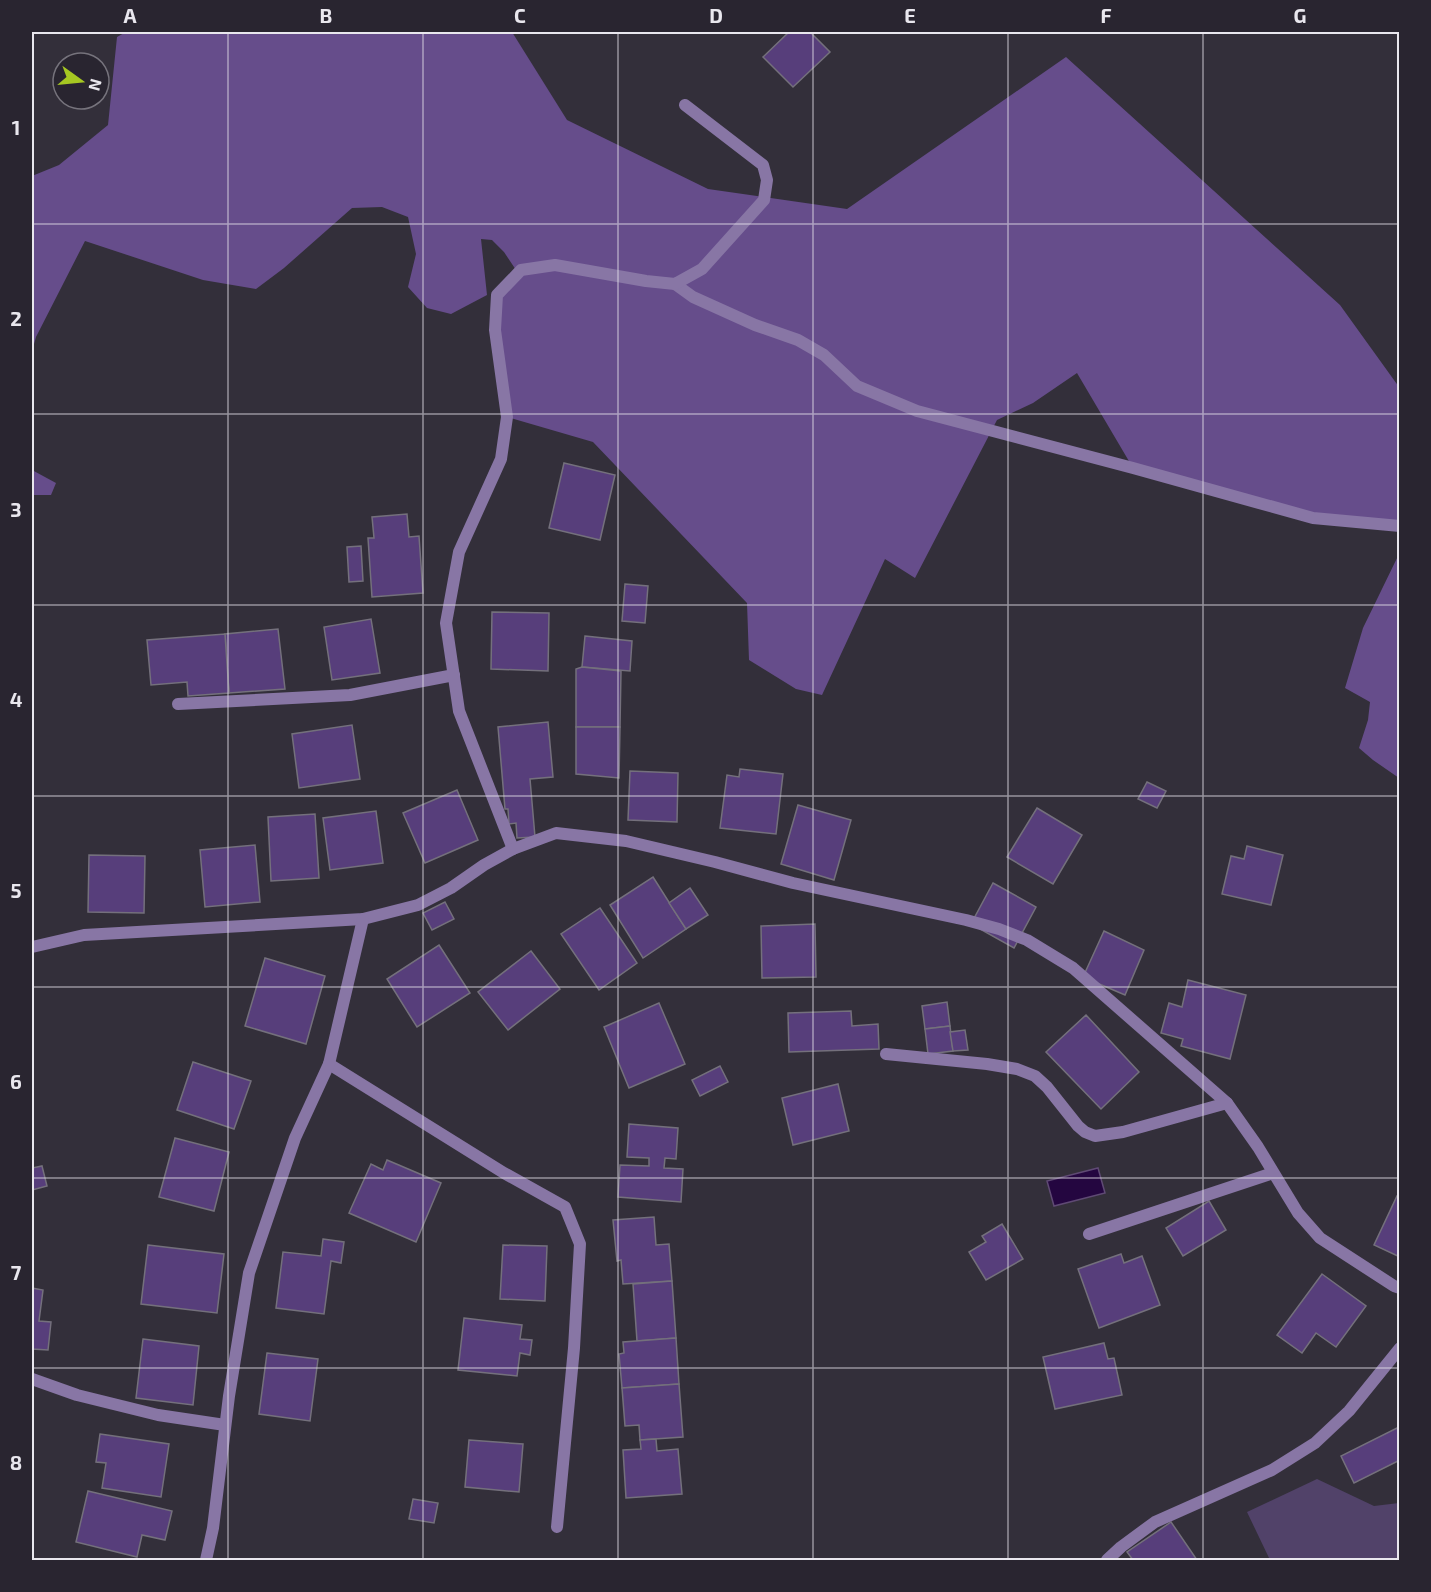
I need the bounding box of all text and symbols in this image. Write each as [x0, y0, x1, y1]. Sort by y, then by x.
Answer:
text: A [123, 3, 137, 27]
text: B [320, 3, 332, 27]
text: C [514, 3, 526, 27]
text: D [709, 3, 723, 27]
text: E [904, 3, 916, 27]
text: F [1100, 3, 1112, 27]
text: G [1294, 3, 1306, 27]
north arrow [51, 51, 111, 111]
text: N [85, 77, 107, 93]
text: 1 [12, 115, 20, 139]
text: 2 [10, 306, 22, 330]
text: 3 [10, 497, 22, 521]
text: 4 [10, 687, 23, 711]
text: 5 [10, 878, 22, 902]
text: 6 [10, 1069, 22, 1093]
text: 7 [11, 1260, 22, 1284]
text: 8 [10, 1450, 22, 1474]

